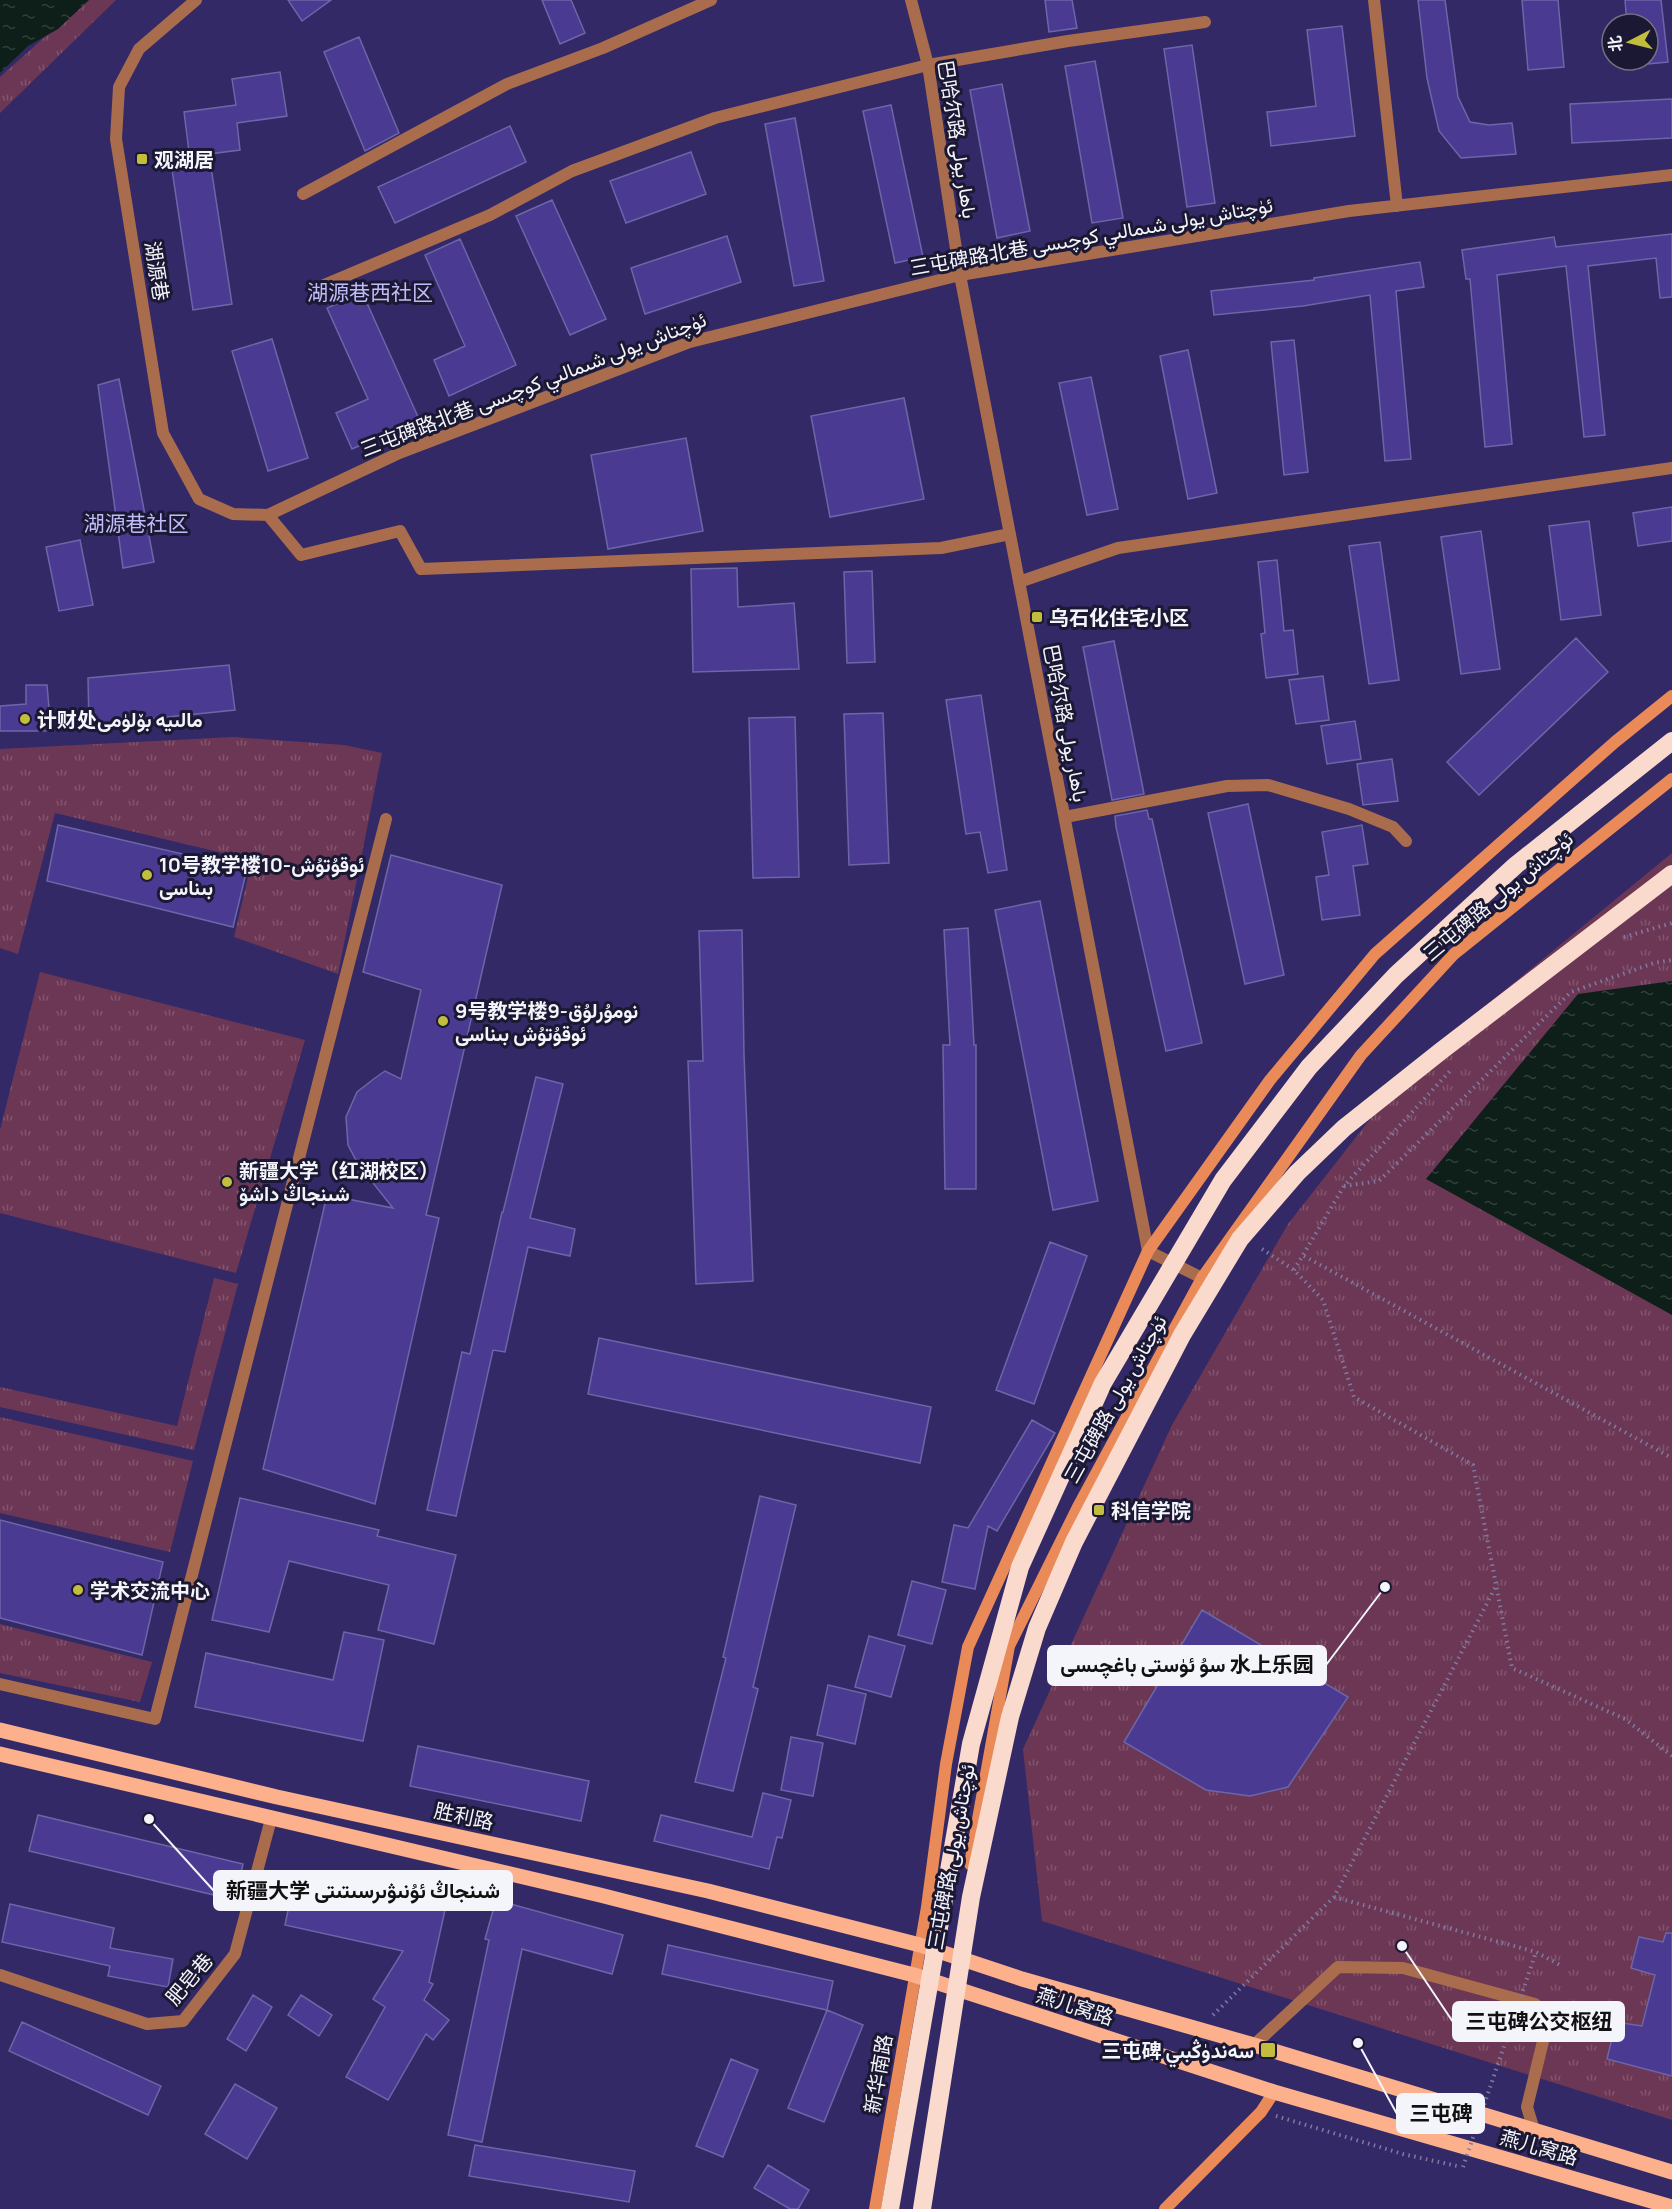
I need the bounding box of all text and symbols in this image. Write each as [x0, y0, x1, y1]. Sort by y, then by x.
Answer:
north arrow [1600, 12, 1660, 72]
text: 北 [1603, 35, 1627, 53]
street label: 巴哈尔路 باھار يولى [932, 58, 984, 220]
place label: 观湖居 [154, 146, 214, 173]
marker: 观湖居 [135, 152, 149, 166]
street label: 三屯碑路北巷 ئۈچتاش يولى شىمالىي كوچىسى [907, 191, 1275, 285]
street label: 湖源巷 [139, 239, 175, 303]
district label: 湖源巷西社区 [307, 278, 433, 306]
street label: 三屯碑路北巷 ئۈچتاش يولى شىمالىي كوچىسى [356, 305, 711, 466]
district label: 湖源巷社区 [84, 509, 189, 537]
place label: 乌石化住宅小区 [1049, 604, 1189, 631]
marker: 乌石化住宅小区 [1030, 610, 1044, 624]
street label: 巴哈尔路 باھار يولى [1037, 642, 1095, 804]
place label: 计财处مالىيە بۆلۈمى [37, 706, 203, 733]
marker: 计财处مالىيە بۆلۈمى [18, 712, 32, 726]
street label: 三屯碑路 ئۈچتاش يولى [1417, 825, 1579, 967]
place label: 10号教学楼10-ئوقۇتۇش بىناسى [159, 851, 364, 901]
marker: 10号教学楼10-ئوقۇتۇش بىناسى [140, 868, 154, 882]
place label: 9号教学楼9-نومۇرلۇق ئوقۇتۇش بىناسى [455, 997, 638, 1047]
marker: 9号教学楼9-نومۇرلۇق ئوقۇتۇش بىناسى [436, 1014, 450, 1028]
place label: 新疆大学（红湖校区） شىنجاڭ داشۆ [239, 1157, 439, 1207]
marker: 新疆大学（红湖校区） شىنجاڭ داشۆ [220, 1175, 234, 1189]
street label: 三屯碑路 ئۈچتاش يولى [1058, 1310, 1173, 1488]
place label: 科信学院 [1111, 1497, 1191, 1524]
marker: 科信学院 [1092, 1503, 1106, 1517]
place label: 学术交流中心 [90, 1577, 210, 1604]
marker: 学术交流中心 [71, 1583, 85, 1597]
callout: سۇ ئۈستى باغچىسى 水上乐园 [1048, 1646, 1326, 1685]
text: سۇ ئۈستى باغچىسى 水上乐园 [1060, 1650, 1314, 1679]
street label: 三屯碑路 ئۈچتاش يولى [921, 1762, 982, 1952]
street label: 胜利路 [432, 1797, 496, 1835]
callout: 新疆大学 شىنجاڭ ئۇنىۋىرسىتىتى [214, 1871, 512, 1910]
text: 新疆大学 شىنجاڭ ئۇنىۋىرسىتىتى [226, 1876, 500, 1904]
street label: 肥皂巷 [159, 1947, 219, 2011]
street label: 燕儿窝路 [1033, 1981, 1117, 2031]
callout: 三屯碑公交枢纽 [1453, 2002, 1624, 2041]
text: 三屯碑公交枢纽 [1466, 2007, 1613, 2035]
street label: 新华南路 [858, 2032, 898, 2116]
place label: 三屯碑 سەندۈڭبىي [1101, 2037, 1254, 2068]
marker: 三屯碑 سەندۈڭبىي [1259, 2041, 1277, 2059]
callout: 三屯碑 [1397, 2094, 1484, 2133]
text: 三屯碑 [1410, 2099, 1473, 2127]
street label: 燕儿窝路 [1497, 2123, 1581, 2171]

